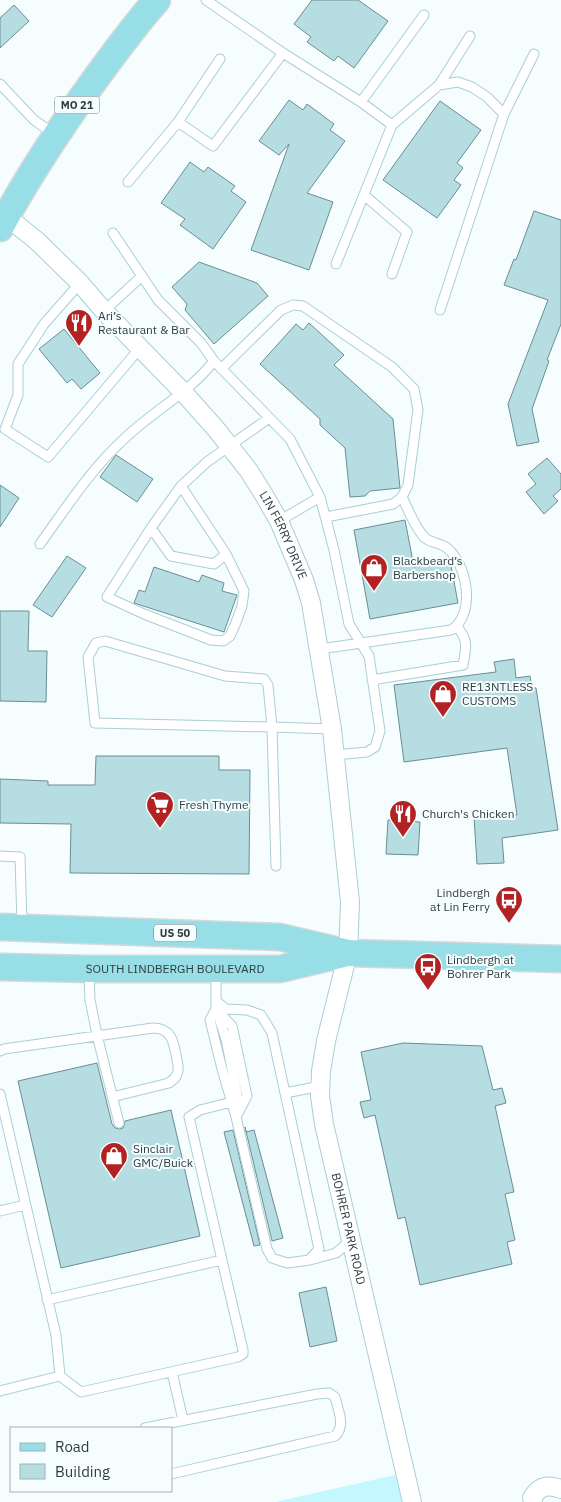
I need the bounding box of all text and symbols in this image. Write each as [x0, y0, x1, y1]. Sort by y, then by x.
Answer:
road number: MO 21 [54, 96, 100, 114]
restaurant icon: Ari’s Restaurant & Bar [64, 308, 94, 347]
place label: Ari’s Restaurant & Bar [98, 308, 190, 337]
street label: LIN FERRY DRIVE [256, 488, 311, 581]
shop icon: Blackbeard’s Barbershop [359, 553, 389, 592]
place label: Blackbeard’s Barbershop [393, 553, 463, 582]
shop icon: RE13NTLESS CUSTOMS [428, 679, 458, 718]
place label: RE13NTLESS CUSTOMS [462, 679, 533, 708]
supermarket icon: Fresh Thyme [145, 790, 175, 829]
place label: Fresh Thyme [179, 797, 249, 812]
restaurant icon: Church's Chicken [388, 799, 418, 838]
place label: Church's Chicken [422, 806, 515, 821]
place label: Lindbergh at Lin Ferry [430, 885, 490, 914]
bus stop icon: Lindbergh at Lin Ferry [494, 885, 524, 924]
road number: US 50 [154, 924, 196, 941]
bus stop icon: Lindbergh at Bohrer Park [413, 952, 443, 991]
place label: Lindbergh at Bohrer Park [447, 952, 514, 981]
street label: SOUTH LINDBERGH BOULEVARD [85, 961, 264, 976]
shop icon: Sinclair GMC/Buick [99, 1141, 129, 1180]
place label: Sinclair GMC/Buick [133, 1141, 194, 1170]
street label: BOHRER PARK ROAD [329, 1171, 369, 1286]
legend [10, 1427, 172, 1492]
text: Road [55, 1437, 90, 1456]
text: Building [55, 1462, 110, 1481]

